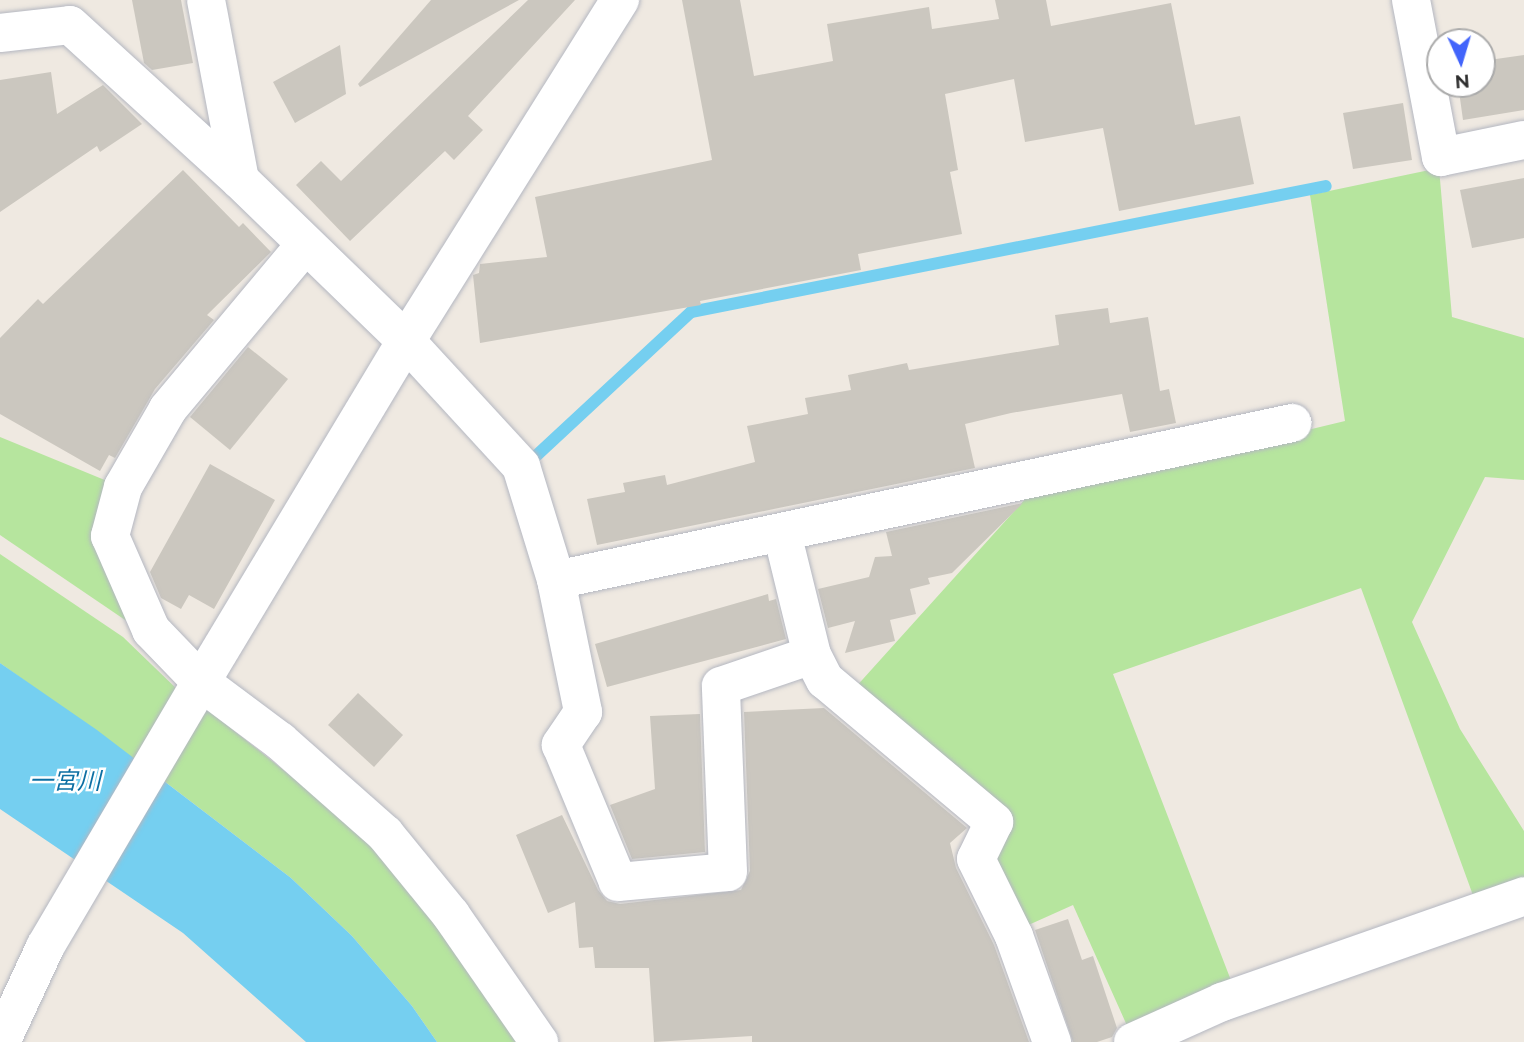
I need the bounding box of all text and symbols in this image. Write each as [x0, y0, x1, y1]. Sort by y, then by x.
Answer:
north arrow [1426, 28, 1496, 98]
text: N [1454, 70, 1470, 93]
water label: 一宮川 [29, 767, 101, 795]

